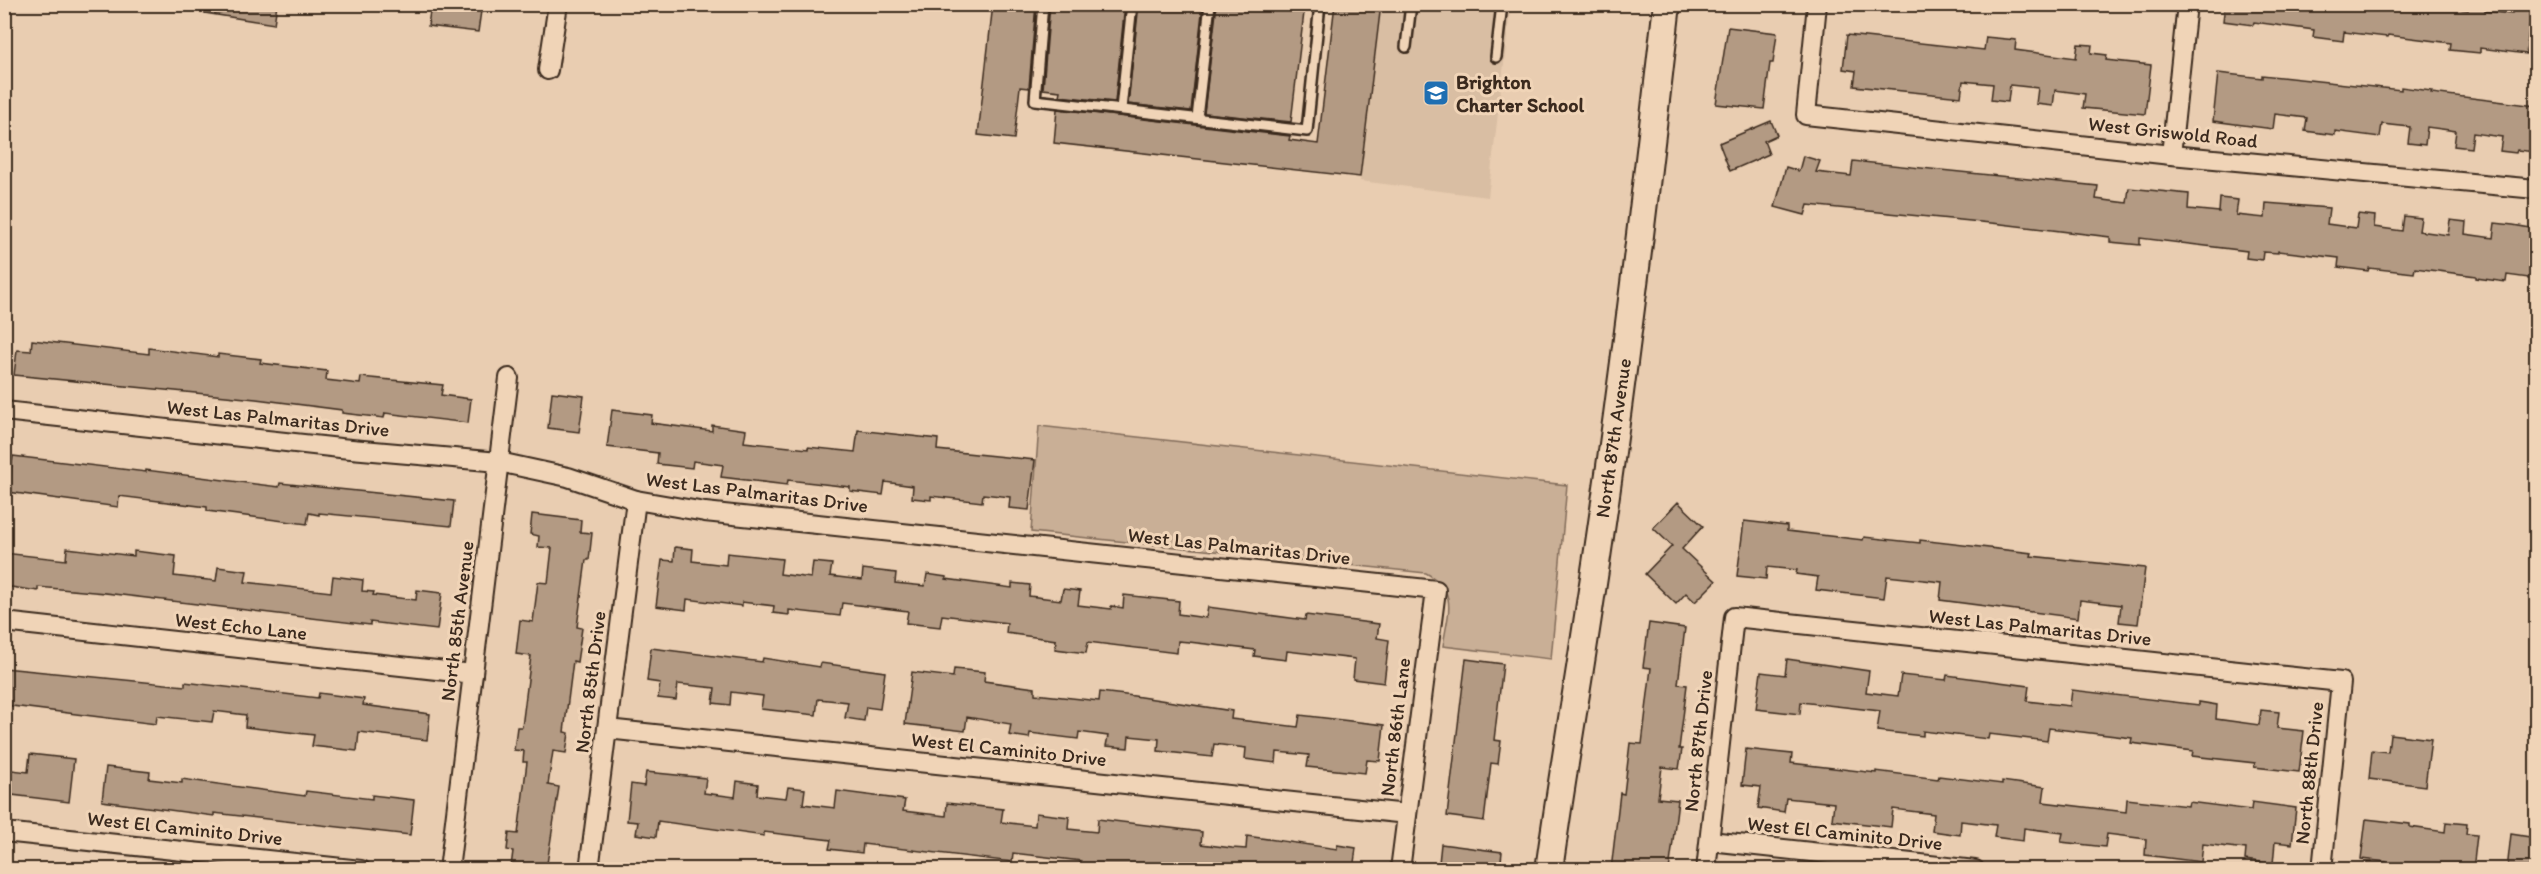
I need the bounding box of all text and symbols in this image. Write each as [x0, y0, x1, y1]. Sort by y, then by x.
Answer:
place label: Brighton Charter School [1456, 70, 1584, 117]
school or university icon: Brighton Charter School [1421, 78, 1451, 108]
street label: West Griswold Road [2087, 111, 2259, 153]
street label: North 87th Avenue [1590, 357, 1636, 519]
street label: West Las Palmaritas Drive [165, 394, 391, 442]
street label: West Las Palmaritas Drive [644, 466, 870, 518]
street label: West Las Palmaritas Drive [1126, 522, 1352, 570]
street label: North 85th Avenue [435, 539, 479, 703]
street label: West Las Palmaritas Drive [1927, 603, 2153, 651]
street label: West Echo Lane [174, 607, 308, 645]
street label: North 85th Drive [569, 610, 611, 754]
street label: North 86th Lane [1375, 656, 1415, 798]
street label: North 87th Drive [1679, 669, 1717, 813]
street label: North 88th Drive [2290, 700, 2328, 846]
street label: West El Caminito Drive [910, 727, 1108, 771]
street label: West El Caminito Drive [86, 806, 284, 850]
street label: West El Caminito Drive [1746, 811, 1944, 855]

